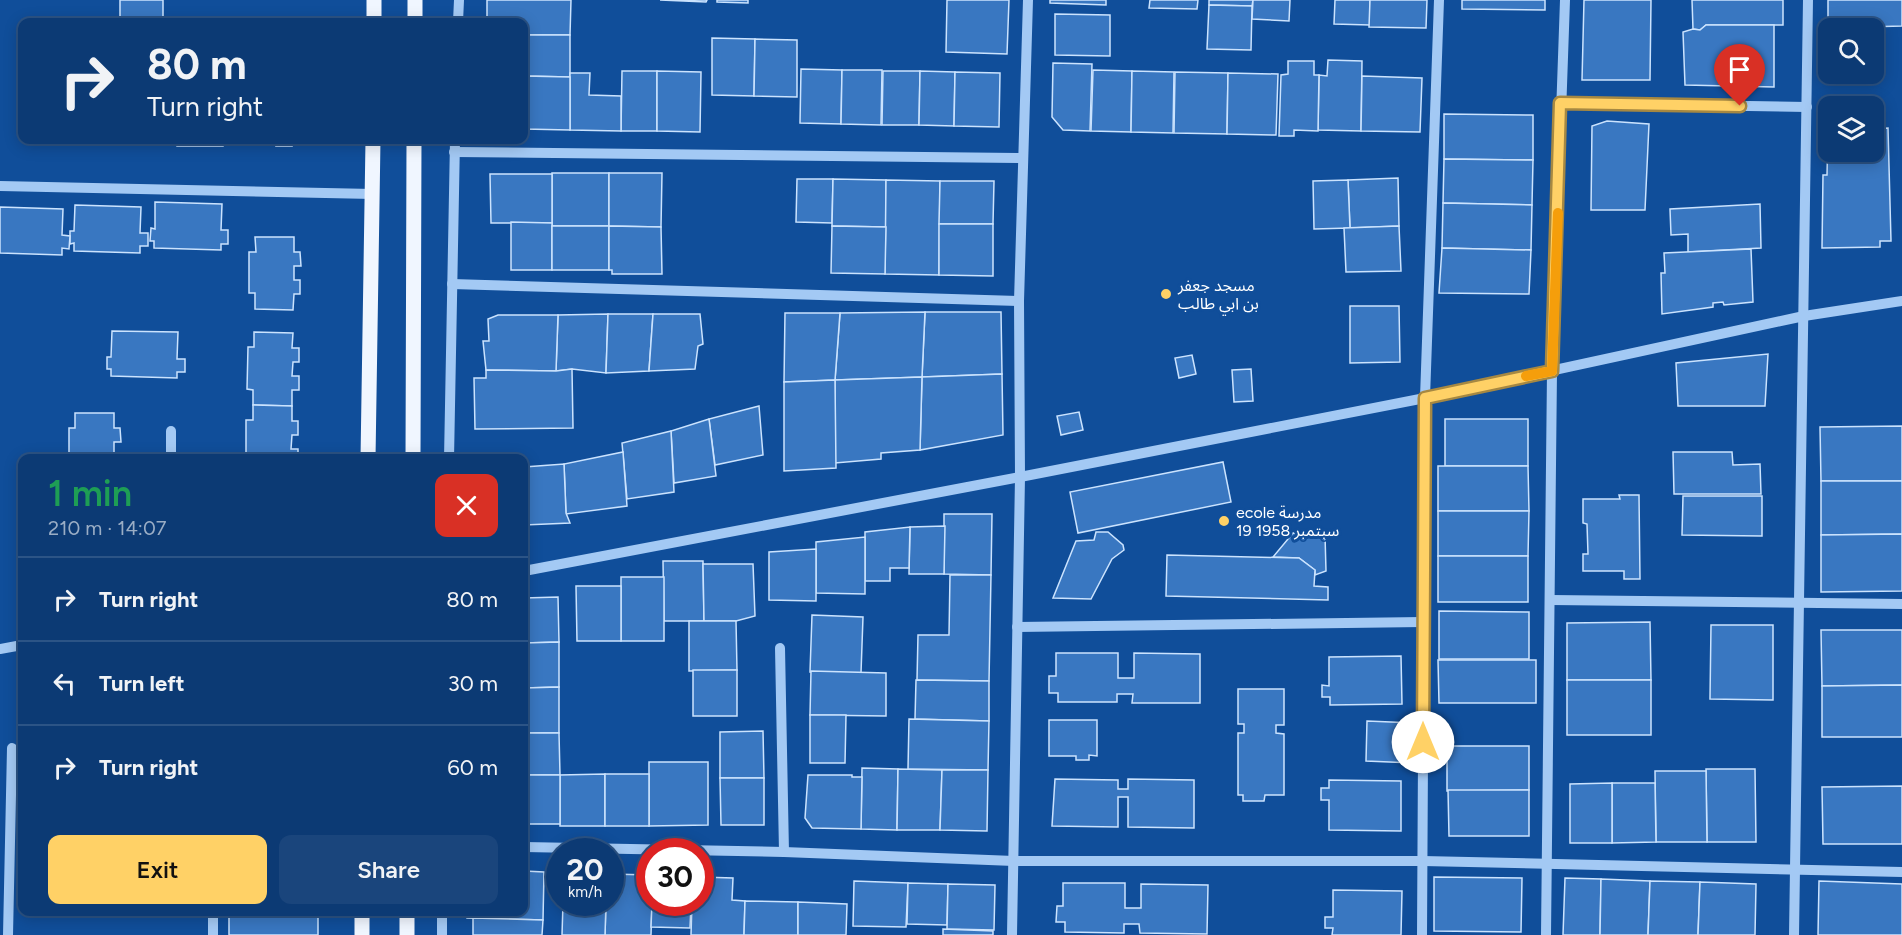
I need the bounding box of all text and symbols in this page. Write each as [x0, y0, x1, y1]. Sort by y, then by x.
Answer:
map controls [1818, 18, 1884, 162]
button: search [1818, 18, 1884, 84]
text: 80 m [147, 39, 247, 90]
icon: right [48, 42, 126, 120]
pin [1714, 44, 1765, 106]
icon: arrive [1723, 53, 1756, 86]
text: Turn right [147, 90, 263, 123]
button: layers [1818, 96, 1884, 162]
place label: مسجد جعفر بن ابي طالب [1177, 276, 1259, 315]
marker: مسجد جعفر بن ابي طالب [1159, 287, 1173, 301]
text: 1 min [48, 472, 132, 515]
button: close [435, 474, 498, 537]
place label: ecole مدرسة 19 سبتمبر 1958 [1236, 503, 1339, 540]
marker: ecole مدرسة 19 سبتمبر 1958 [1217, 514, 1231, 528]
text: 210 m · 14:07 [48, 516, 166, 540]
icon: right [48, 583, 81, 616]
text: Turn right [99, 586, 198, 613]
text: 80 m [446, 586, 498, 613]
icon: left [48, 667, 81, 700]
text: Turn left [99, 670, 185, 697]
text: 30 m [448, 670, 498, 697]
position arrow [1391, 710, 1455, 774]
icon: right [48, 751, 81, 784]
text: Turn right [99, 754, 198, 781]
text: 60 m [447, 754, 498, 781]
button: Exit [48, 835, 267, 904]
button: Share [279, 835, 498, 904]
speed limit sign: 30 [636, 838, 714, 916]
text: 20 [567, 851, 603, 888]
text: km/h [568, 883, 602, 901]

